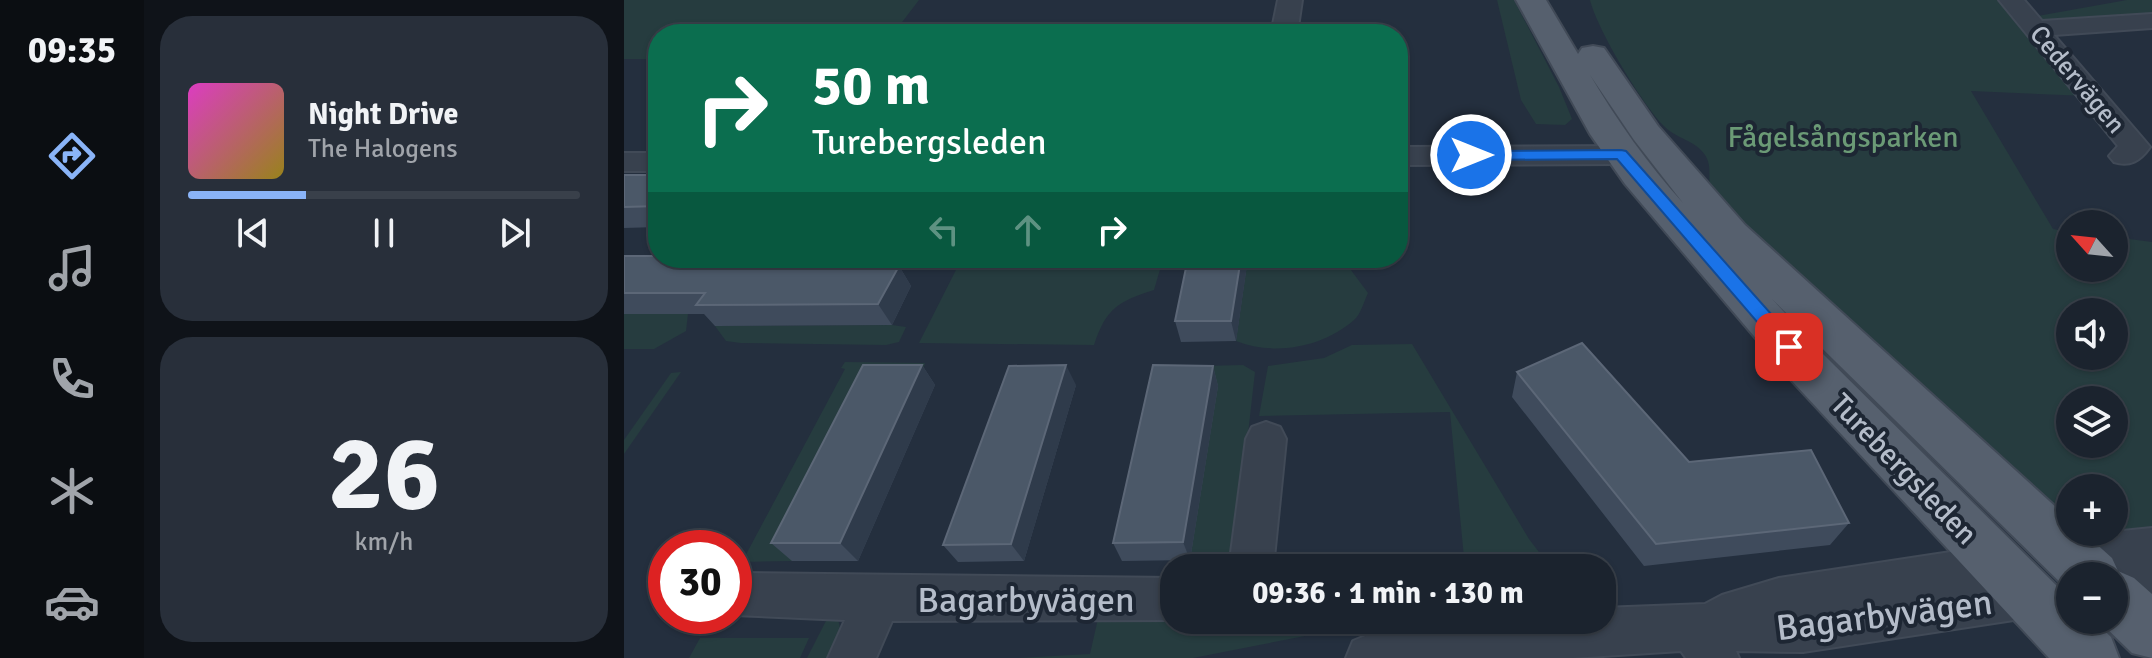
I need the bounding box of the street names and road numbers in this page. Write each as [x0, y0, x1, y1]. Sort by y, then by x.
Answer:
street label: Cedervägen [2023, 19, 2132, 140]
street label: Turebergsleden [1822, 386, 1985, 553]
street label: Bagarbyvägen [917, 578, 1135, 623]
street label: Bagarbyvägen [1774, 580, 1995, 651]

